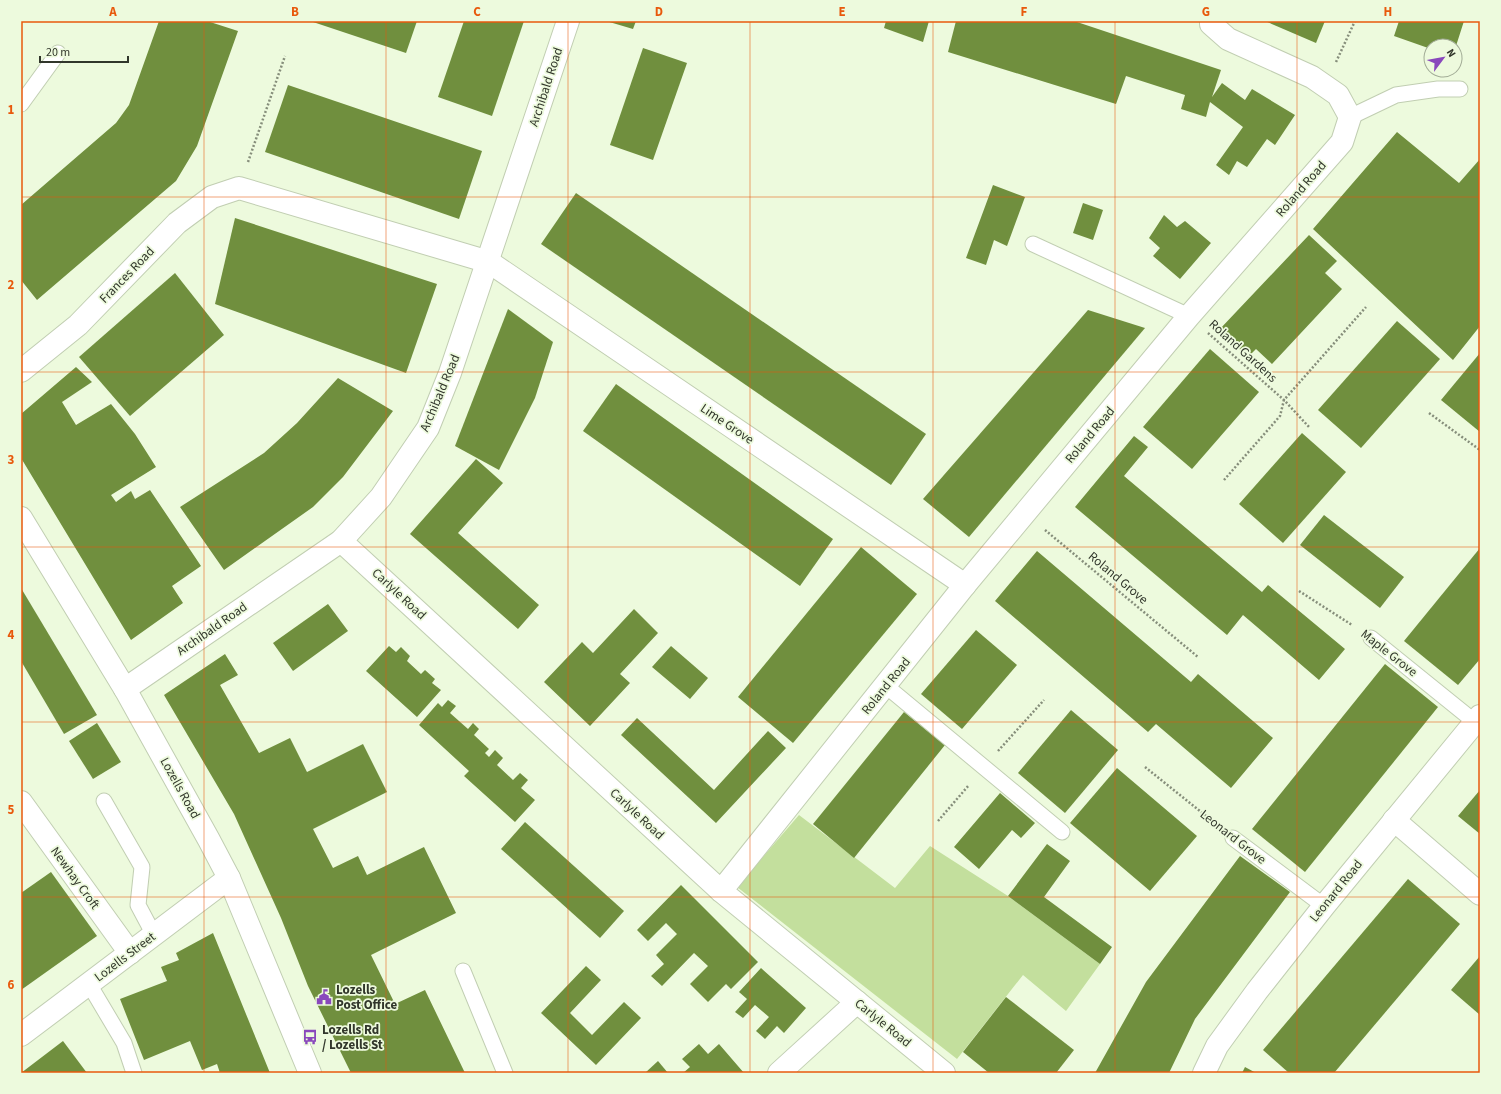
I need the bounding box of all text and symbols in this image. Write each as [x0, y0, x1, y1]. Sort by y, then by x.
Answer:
text: A [108, 3, 117, 21]
text: B [291, 3, 299, 21]
text: C [473, 3, 481, 21]
text: D [655, 3, 663, 21]
text: E [838, 3, 846, 21]
text: F [1021, 3, 1028, 21]
text: G [1202, 3, 1210, 21]
text: H [1384, 3, 1392, 21]
scale bar [40, 38, 128, 64]
north arrow [1423, 38, 1463, 78]
text: 20 m [46, 44, 70, 61]
street label: Archibald Road [525, 45, 567, 129]
text: N [1443, 46, 1459, 60]
text: 1 [8, 101, 15, 119]
street label: Roland Road [1272, 157, 1330, 221]
street label: Frances Road [95, 243, 159, 307]
text: 2 [8, 276, 15, 294]
street label: Roland Gardens [1205, 315, 1281, 387]
street label: Archibald Road [416, 352, 464, 434]
street label: Lime Grove [697, 399, 757, 449]
street label: Roland Road [1061, 403, 1119, 467]
text: 3 [8, 451, 15, 469]
street label: Roland Grove [1084, 548, 1152, 608]
street label: Carlyle Road [368, 564, 430, 624]
street label: Archibald Road [173, 598, 251, 660]
street label: Maple Grove [1357, 625, 1421, 681]
text: 4 [8, 626, 15, 644]
street label: Roland Road [857, 654, 915, 718]
street label: Lozells Road [156, 754, 204, 822]
street label: Carlyle Road [606, 784, 668, 844]
text: 5 [8, 801, 15, 819]
street label: Leonard Grove [1196, 805, 1270, 869]
street label: Newhay Croft [46, 843, 104, 913]
street label: Leonard Road [1305, 856, 1367, 926]
street label: Lozells Street [91, 928, 160, 986]
text: 6 [8, 976, 15, 994]
place label: Lozells Post Office [336, 981, 397, 1014]
public building icon: Lozells Post Office [315, 988, 333, 1006]
street label: Carlyle Road [851, 995, 915, 1051]
place label: Lozells Rd / Lozells St [322, 1021, 383, 1054]
bus stop icon: Lozells Rd / Lozells St [301, 1028, 319, 1046]

